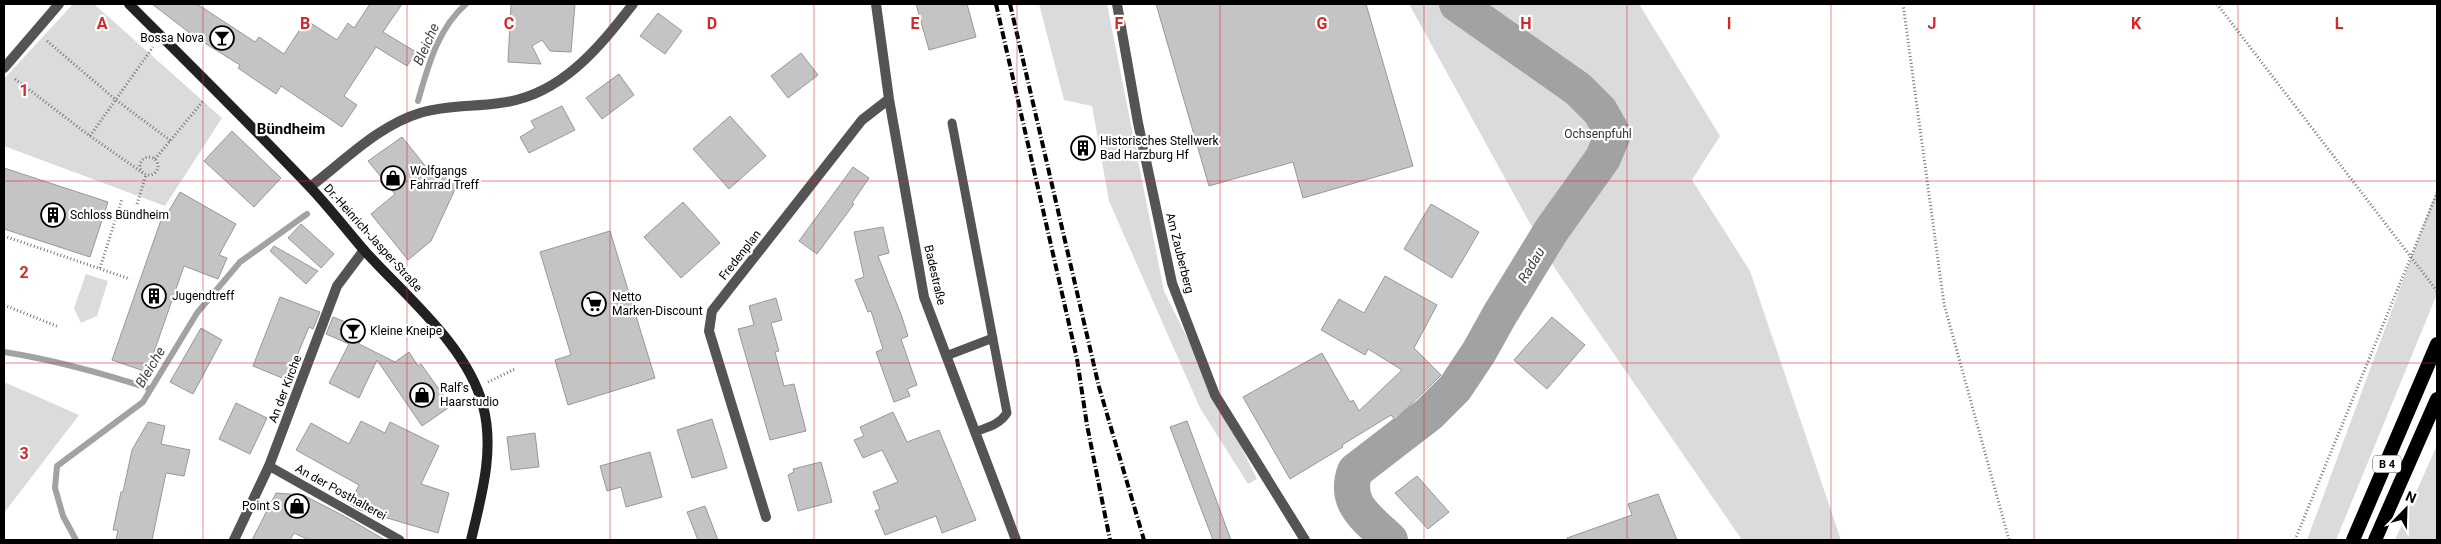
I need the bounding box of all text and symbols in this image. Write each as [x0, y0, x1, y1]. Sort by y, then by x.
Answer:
text: A [97, 14, 108, 33]
text: B [300, 14, 310, 33]
text: C [504, 14, 514, 33]
text: D [707, 14, 717, 33]
text: E [911, 14, 920, 33]
text: F [1115, 14, 1124, 33]
text: G [1317, 14, 1328, 33]
text: H [1520, 14, 1532, 33]
text: I [1727, 14, 1731, 33]
text: J [1928, 14, 1936, 33]
text: K [2131, 14, 2142, 33]
text: L [2335, 14, 2344, 33]
water label: Bleiche [410, 21, 442, 67]
bar icon: Bossa Nova [209, 25, 235, 51]
place label: Bossa Nova [140, 31, 204, 45]
text: 1 [19, 81, 29, 100]
district label: Bündheim [257, 120, 325, 138]
park label: Ochsenpfuhl [1564, 127, 1632, 141]
place label: Historisches Stellwerk Bad Harzburg Hf [1100, 134, 1220, 162]
building icon: Historisches Stellwerk Bad Harzburg Hf [1070, 135, 1096, 161]
place label: Wolfgangs Fahrrad Treff [410, 164, 480, 192]
shop icon: Wolfgangs Fahrrad Treff [380, 165, 406, 191]
street label: Dr.-Heinrich-Jasper-Straße [321, 181, 425, 295]
building icon: Schloss Bündheim [40, 202, 66, 228]
place label: Schloss Bündheim [70, 208, 169, 222]
street label: Am Zauberberg [1163, 211, 1197, 295]
street label: Fredenplan [716, 227, 764, 283]
street label: Badestraße [921, 244, 949, 306]
water label: Radau [1514, 244, 1548, 286]
text: 2 [19, 263, 29, 282]
building icon: Jugendtreff [141, 283, 167, 309]
place label: Jugendtreff [172, 289, 235, 303]
place label: Netto Marken-Discount [612, 290, 703, 318]
supermarket icon: Netto Marken-Discount [581, 291, 607, 317]
bar icon: Kleine Kneipe [340, 318, 366, 344]
place label: Kleine Kneipe [370, 324, 442, 338]
water label: Bleiche [132, 344, 168, 390]
street label: An der Kirche [266, 353, 304, 425]
place label: Ralf's Haarstudio [440, 381, 499, 409]
shop icon: Ralf's Haarstudio [409, 382, 435, 408]
text: 3 [19, 444, 29, 463]
road number: B 4 [2373, 456, 2401, 472]
street label: An der Posthalterei [293, 461, 389, 523]
north arrow [2381, 484, 2431, 534]
text: N [2403, 488, 2419, 506]
shop icon: Point S [284, 493, 310, 519]
place label: Point S [242, 499, 280, 513]

